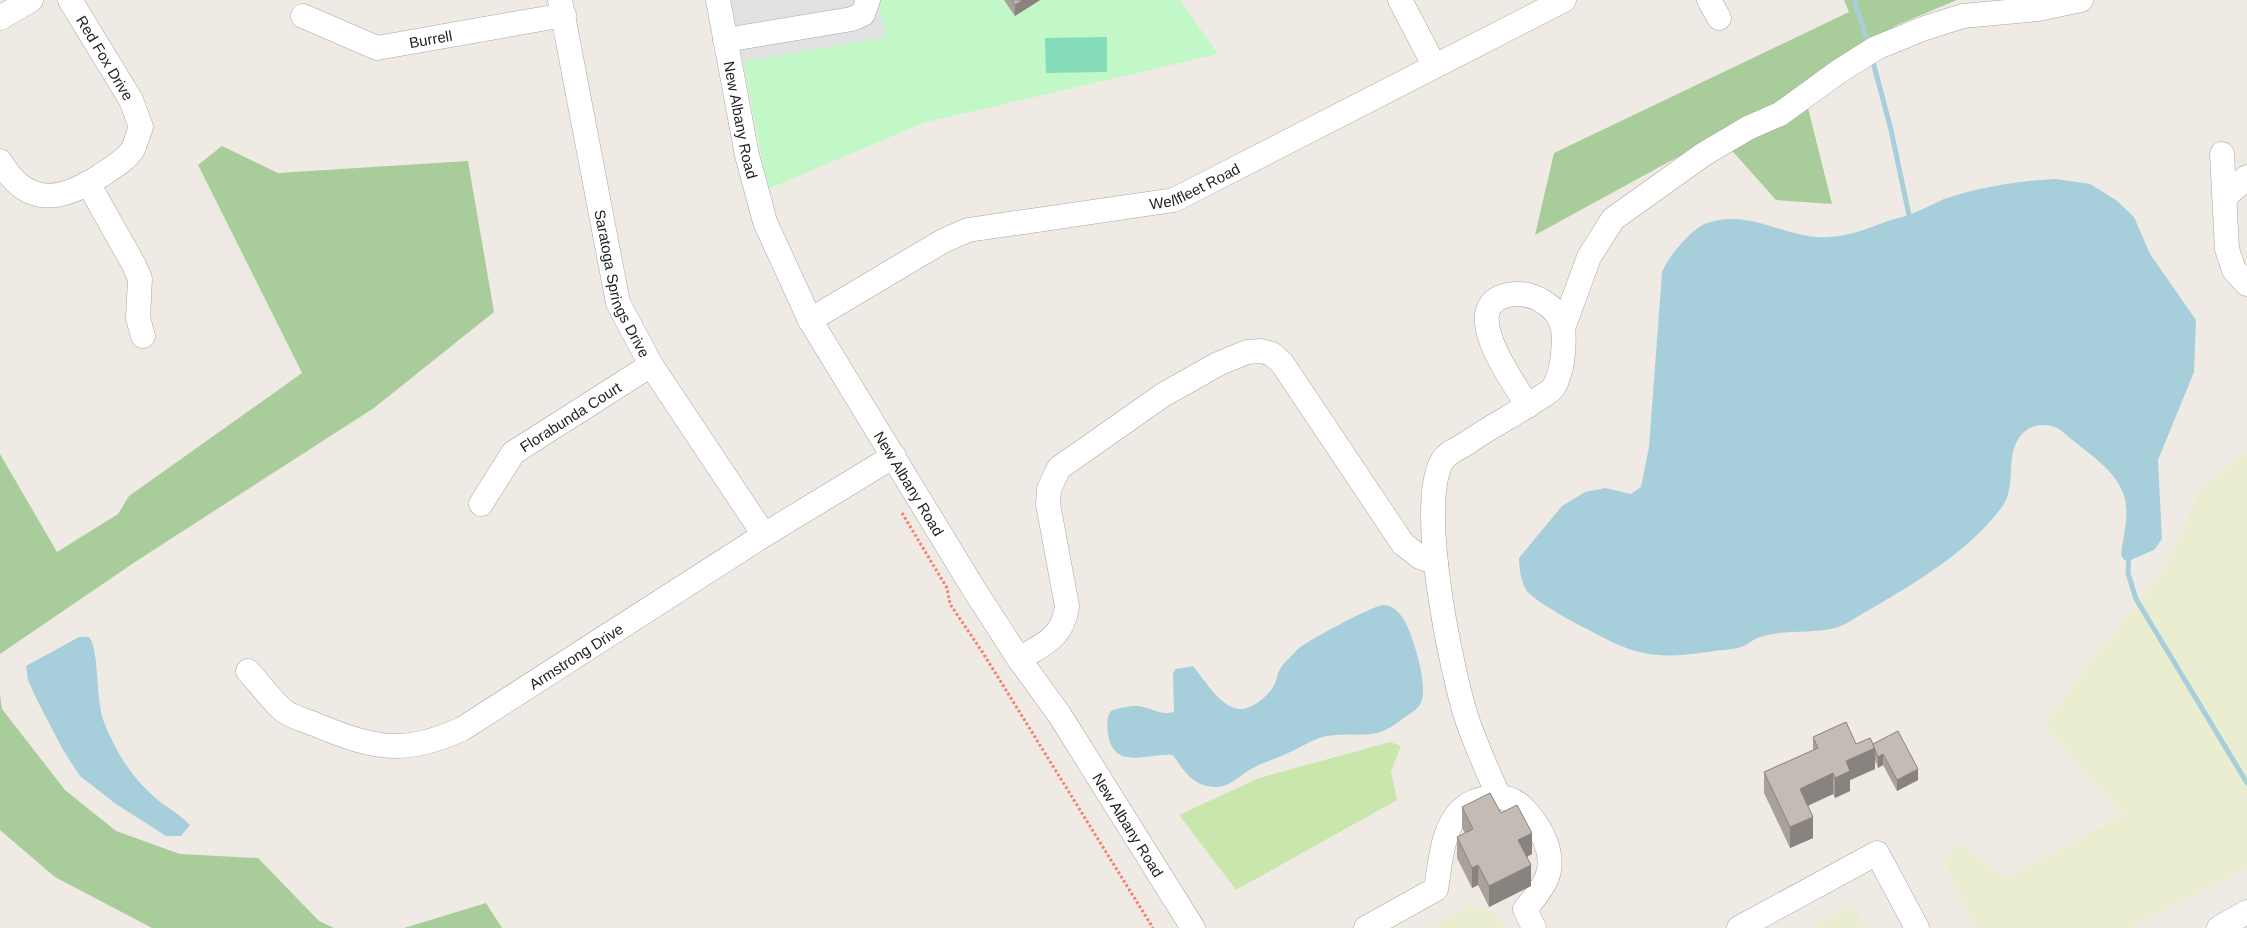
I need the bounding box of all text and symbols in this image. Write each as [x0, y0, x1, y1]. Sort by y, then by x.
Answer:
street label: Red Fox Drive [73, 13, 137, 103]
street label: Burrell [408, 26, 453, 51]
street label: New Albany Road [721, 60, 761, 180]
street label: Wellfleet Road [1148, 159, 1242, 212]
street label: Saratoga Springs Drive [592, 208, 654, 360]
street label: Florabunda Court [516, 378, 625, 455]
street label: New Albany Road [871, 428, 948, 539]
street label: Armstrong Drive [526, 619, 626, 692]
street label: New Albany Road [1090, 770, 1167, 880]

